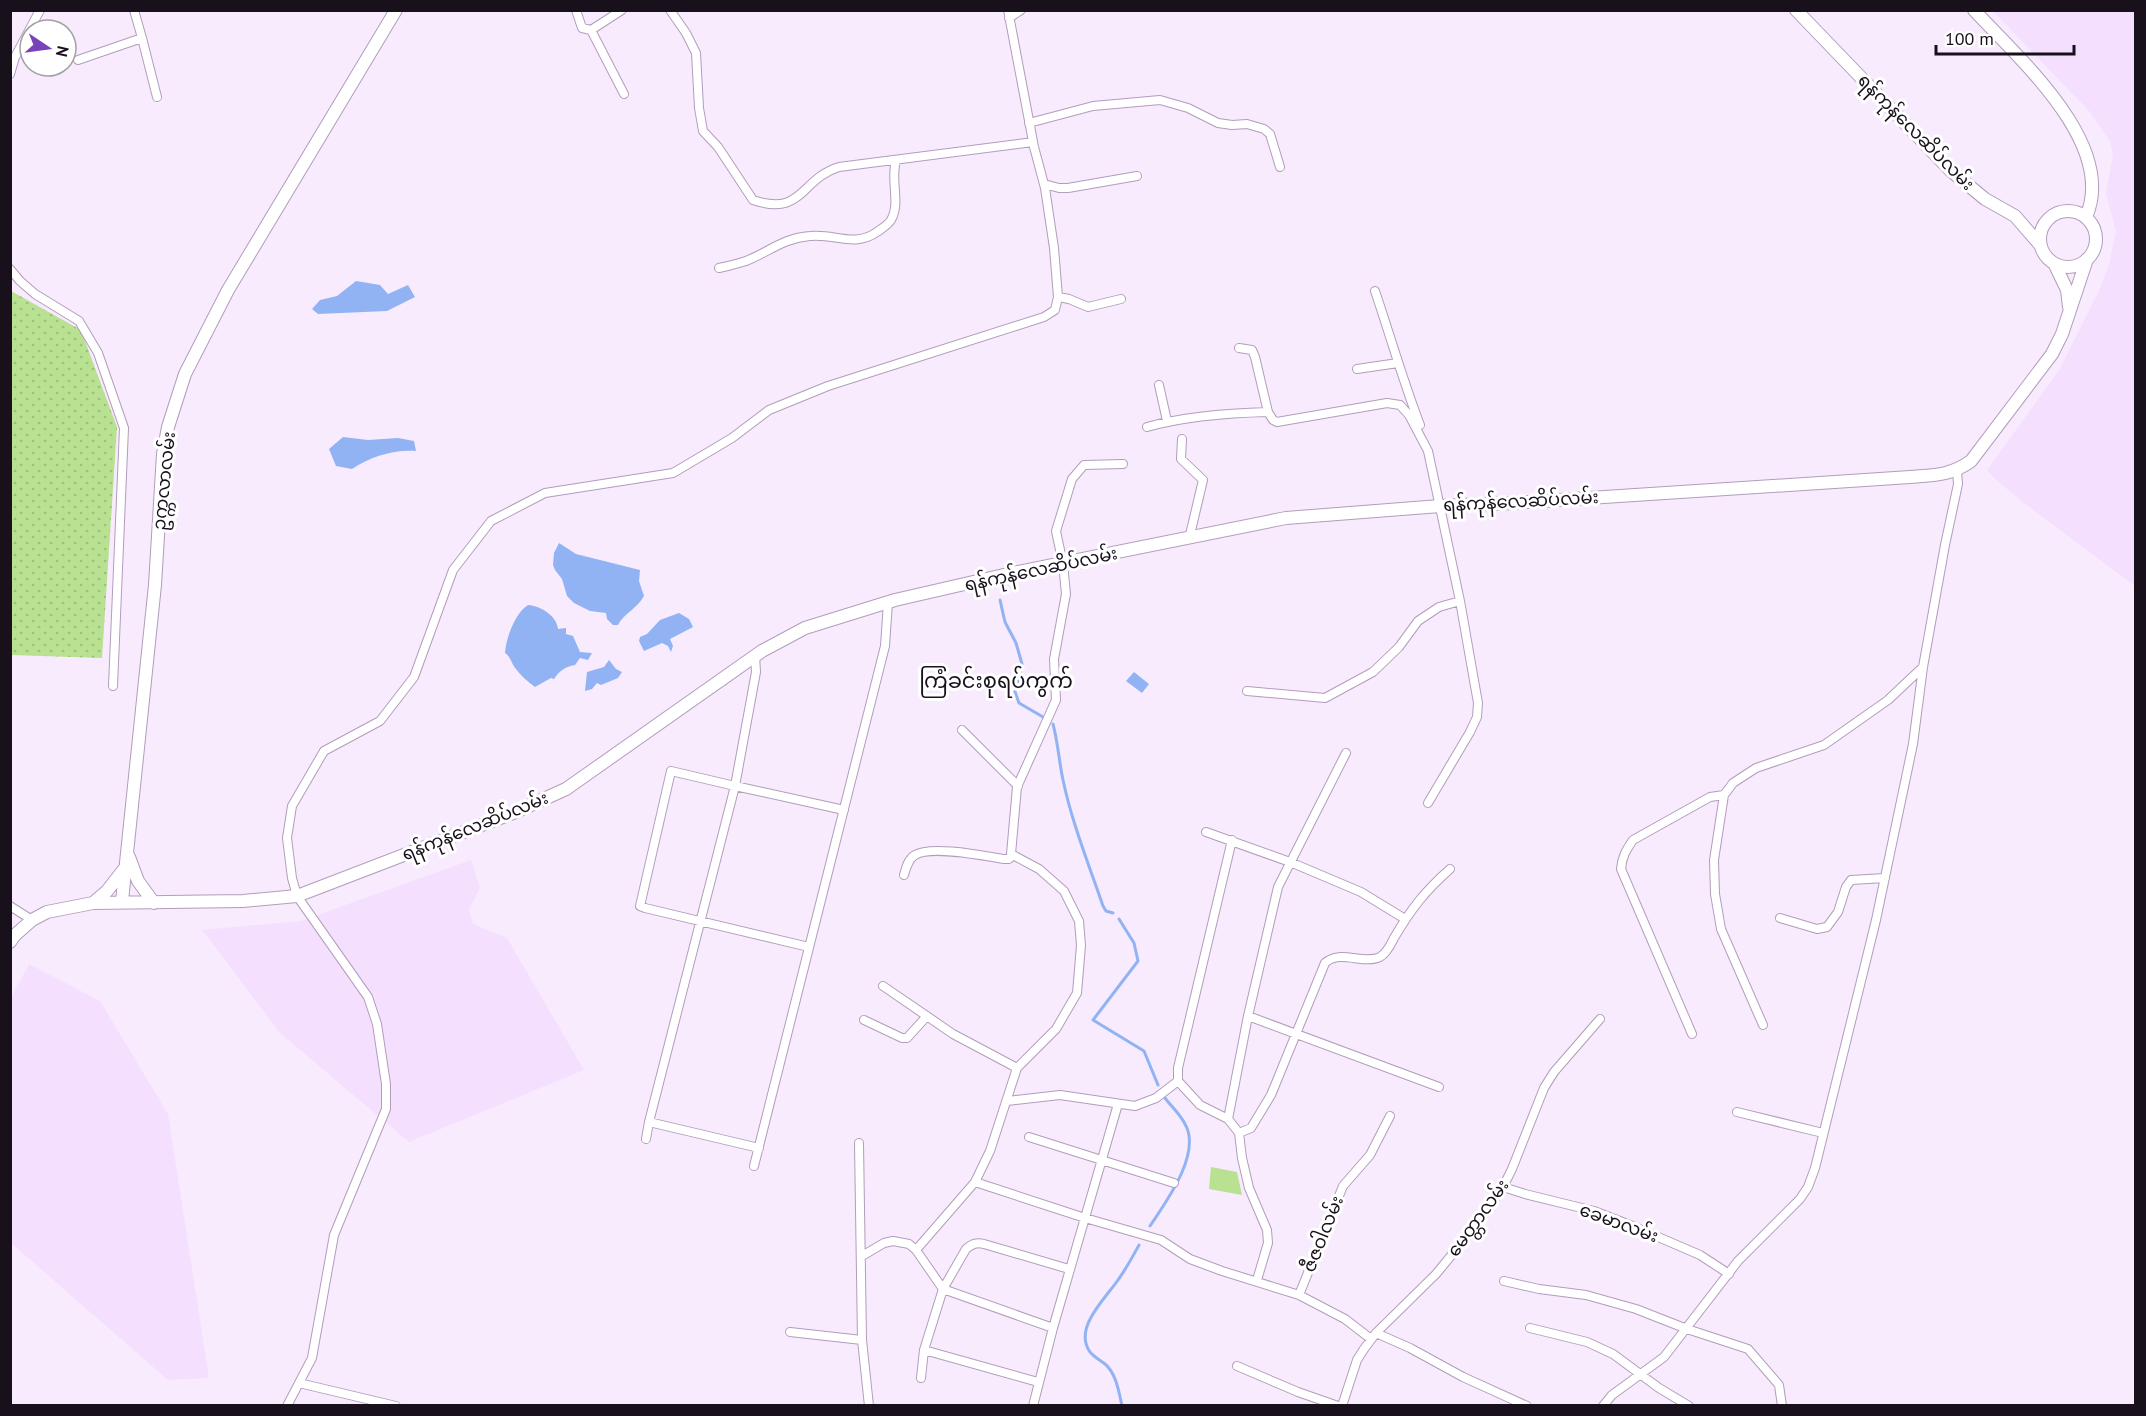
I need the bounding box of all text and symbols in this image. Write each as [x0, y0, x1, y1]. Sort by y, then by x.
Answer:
north arrow [18, 18, 78, 78]
scale bar [1936, 18, 2074, 56]
text: 100 m [1945, 27, 1994, 50]
text: N [52, 44, 74, 59]
street label: ရန်ကုန်လေဆိပ်လမ်း [1850, 67, 1981, 198]
street label: ဥက္ကလာလမ်း [146, 430, 184, 532]
street label: ရန်ကုန်လေဆိပ်လမ်း [1443, 483, 1600, 520]
street label: ရန်ကုန်လေဆိပ်လမ်း [962, 539, 1120, 600]
district label: ကြံခင်းစုရပ်ကွက် [919, 665, 1073, 698]
street label: ရန်ကုန်လေဆိပ်လမ်း [398, 784, 553, 869]
street label: မေတ္တာလမ်း [1441, 1174, 1517, 1263]
street label: ဇီဇဝါလမ်း [1295, 1192, 1348, 1275]
street label: ခေမာလမ်း [1577, 1197, 1662, 1247]

